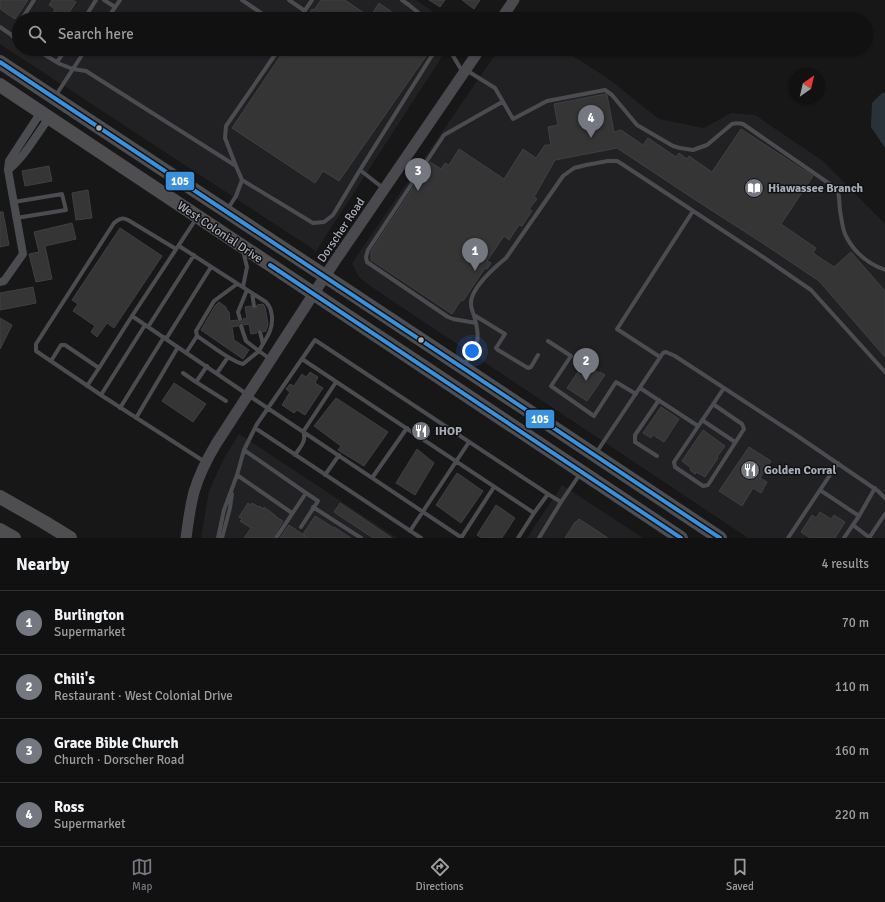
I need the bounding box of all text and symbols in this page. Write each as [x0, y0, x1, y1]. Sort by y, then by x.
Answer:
search box [12, 12, 873, 56]
icon: search [26, 23, 48, 45]
text: Search here [58, 25, 134, 43]
north arrow [789, 68, 825, 104]
pin: 4 [578, 105, 604, 138]
unlabelled marker [94, 123, 104, 133]
pin: 3 [405, 158, 431, 191]
line badge: 105 [165, 171, 195, 191]
text: 105 [171, 175, 189, 188]
library icon: Hiawassee Branch [743, 177, 765, 199]
place label: Hiawassee Branch [768, 181, 864, 196]
street label: Dorscher Road [314, 195, 368, 265]
street label: West Colonial Drive [174, 198, 265, 267]
pin: 1 [462, 238, 488, 271]
unlabelled marker [416, 335, 426, 345]
your location [462, 341, 482, 361]
pin: 2 [573, 348, 599, 381]
line badge: 105 [525, 409, 555, 429]
text: 105 [531, 413, 549, 426]
restaurant icon: IHOP [410, 420, 432, 442]
place label: IHOP [435, 424, 462, 439]
restaurant icon: Golden Corral [739, 459, 761, 481]
place label: Golden Corral [764, 463, 837, 478]
text: Nearby [16, 554, 69, 575]
text: 4 results [821, 556, 869, 572]
text: Burlington [54, 606, 124, 624]
text: 1 [25, 615, 33, 631]
text: 70 m [842, 615, 869, 631]
text: Supermarket [54, 624, 126, 640]
text: Chili's [54, 670, 95, 688]
text: 2 [25, 679, 33, 695]
text: 110 m [835, 679, 869, 695]
text: Restaurant · West Colonial Drive [54, 688, 233, 704]
text: Grace Bible Church [54, 734, 179, 752]
text: 3 [25, 743, 33, 759]
text: 160 m [835, 743, 869, 759]
text: Church · Dorscher Road [54, 752, 184, 768]
text: Ross [54, 798, 84, 816]
text: 4 [25, 807, 33, 823]
text: 220 m [835, 807, 869, 823]
text: Supermarket [54, 816, 126, 832]
tab: Map [131, 856, 153, 893]
tab: Directions [416, 856, 464, 893]
tab: Saved [726, 856, 754, 893]

